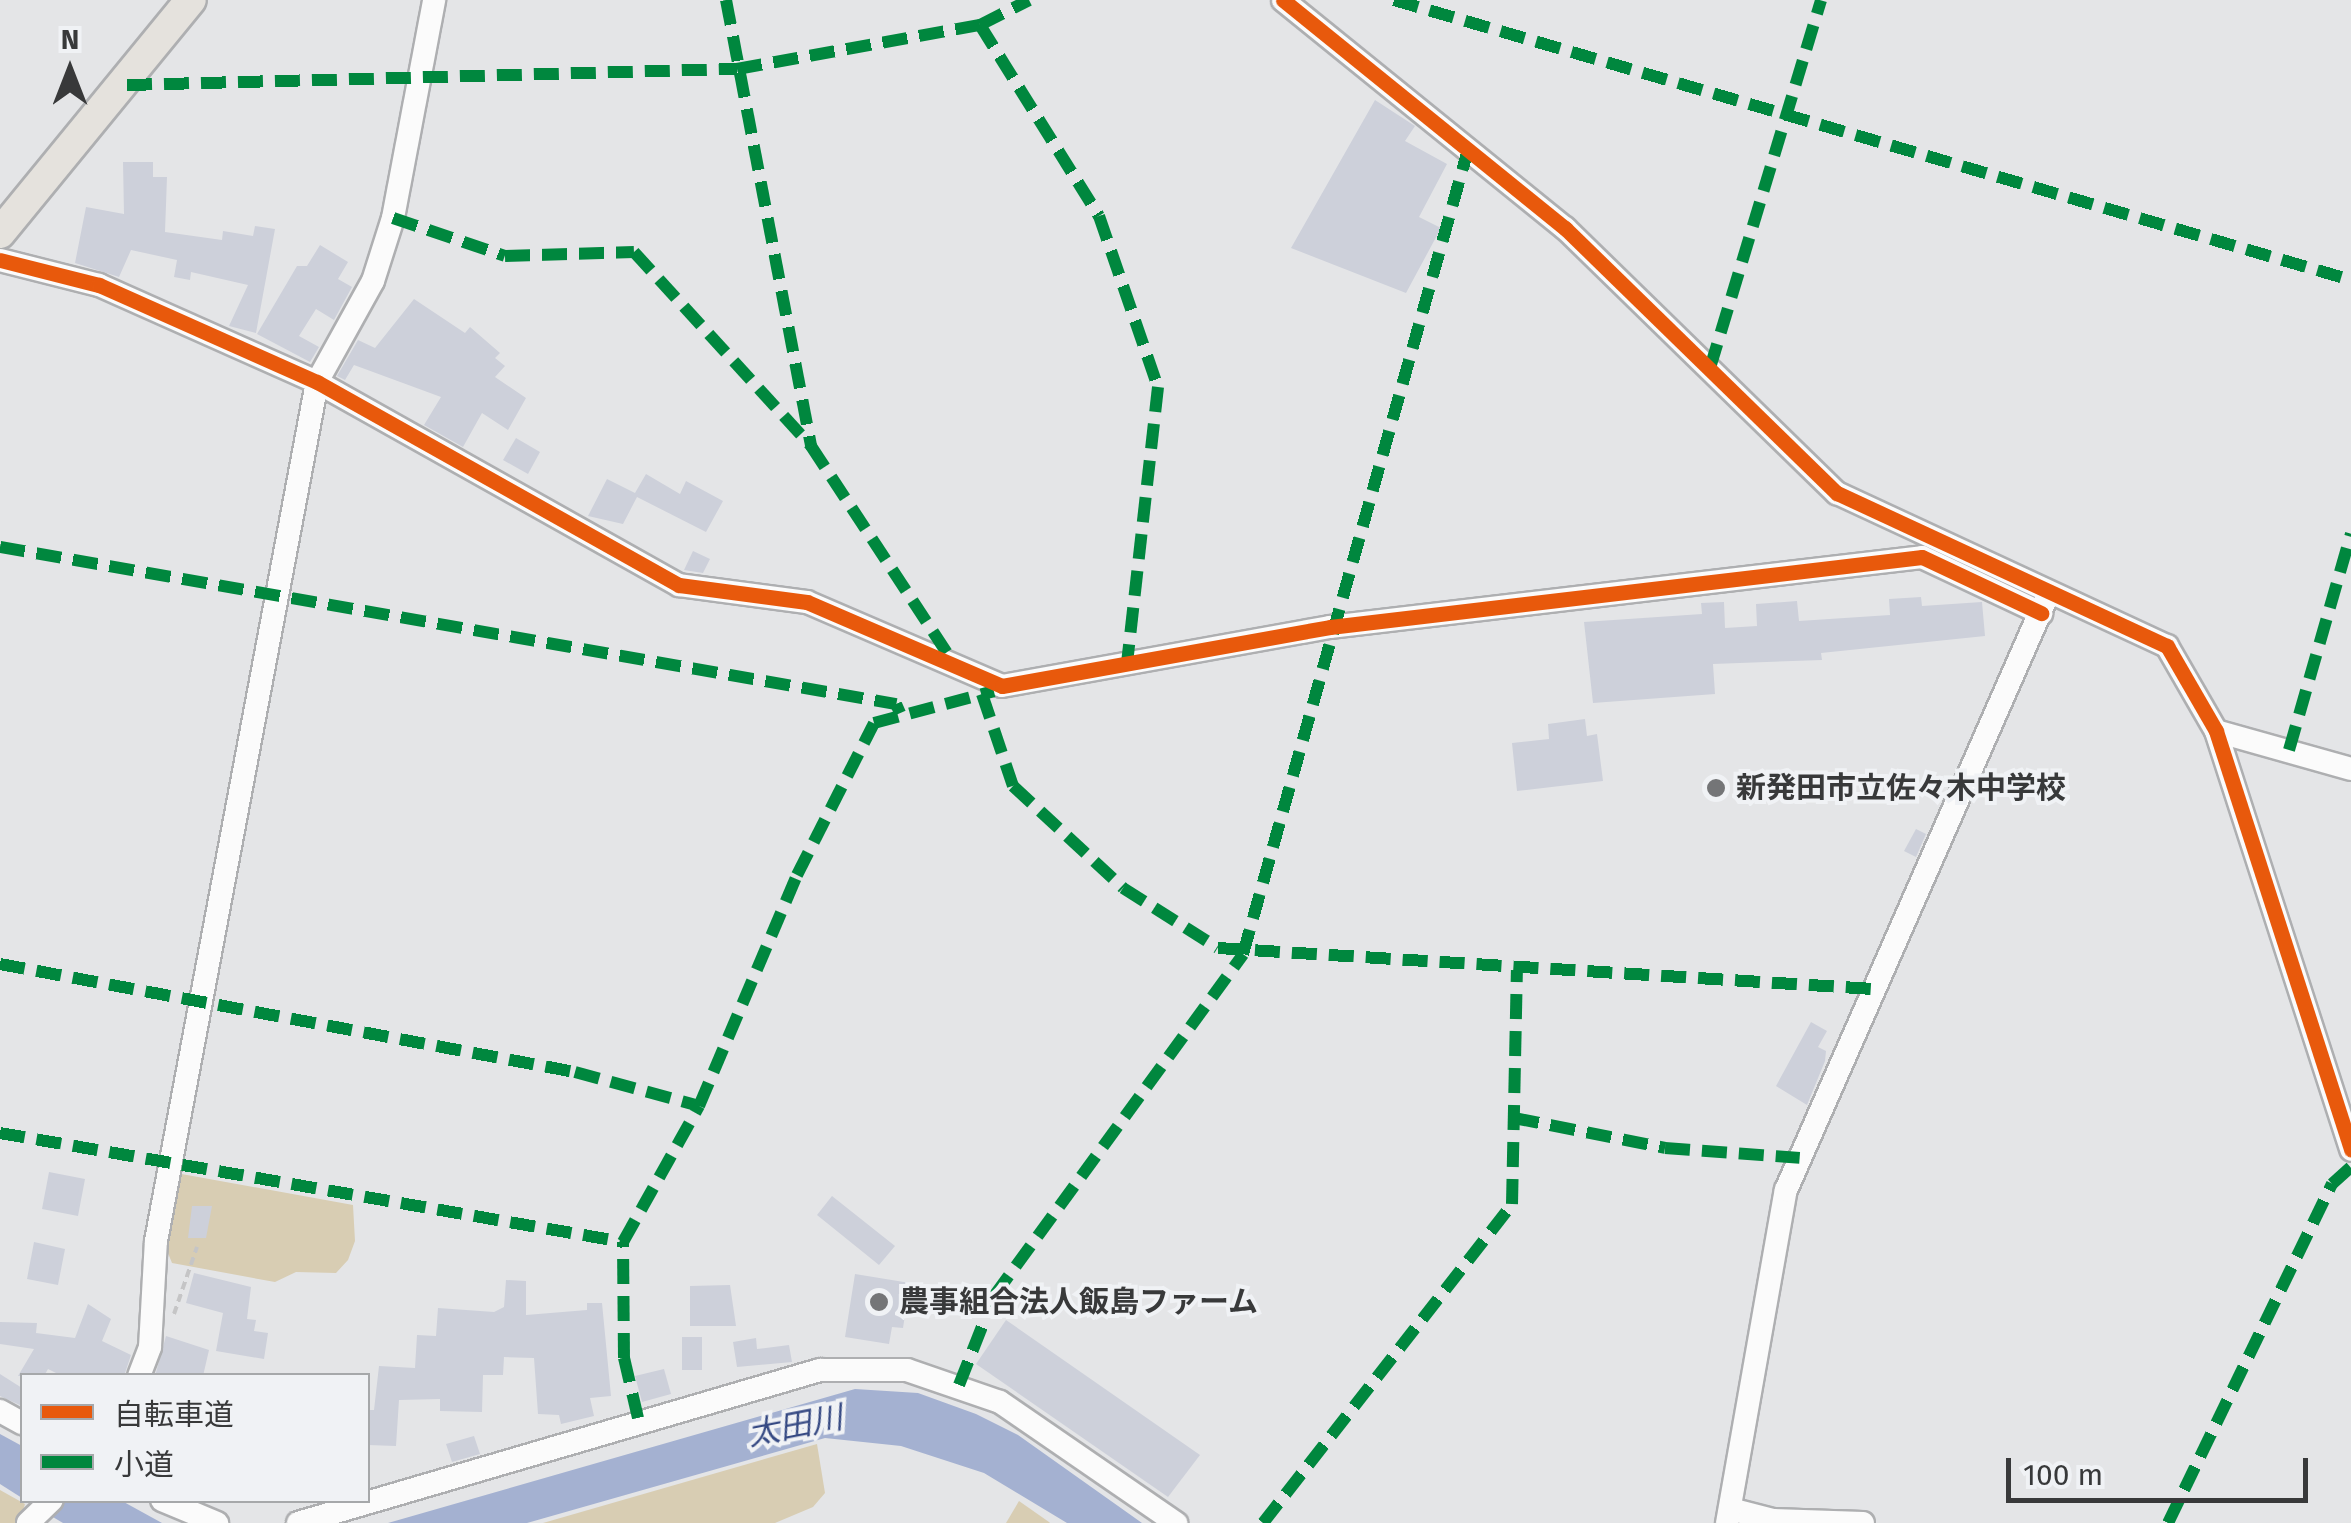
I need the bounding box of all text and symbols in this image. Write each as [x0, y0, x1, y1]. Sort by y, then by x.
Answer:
north arrow [20, 20, 120, 120]
text: N [61, 23, 79, 56]
place label: 新発田市立佐々木中学校 [1736, 770, 2066, 806]
marker: 新発田市立佐々木中学校 [1705, 777, 1727, 799]
place label: 農事組合法人飯島ファーム [899, 1284, 1259, 1320]
marker: 農事組合法人飯島ファーム [868, 1291, 890, 1313]
legend [20, 1373, 370, 1503]
text: 自転車道 [114, 1397, 234, 1433]
water label: 太田川 [744, 1398, 846, 1454]
scale bar [2011, 1438, 2314, 1500]
text: 小道 [114, 1447, 174, 1483]
text: 100 m [2023, 1457, 2103, 1493]

